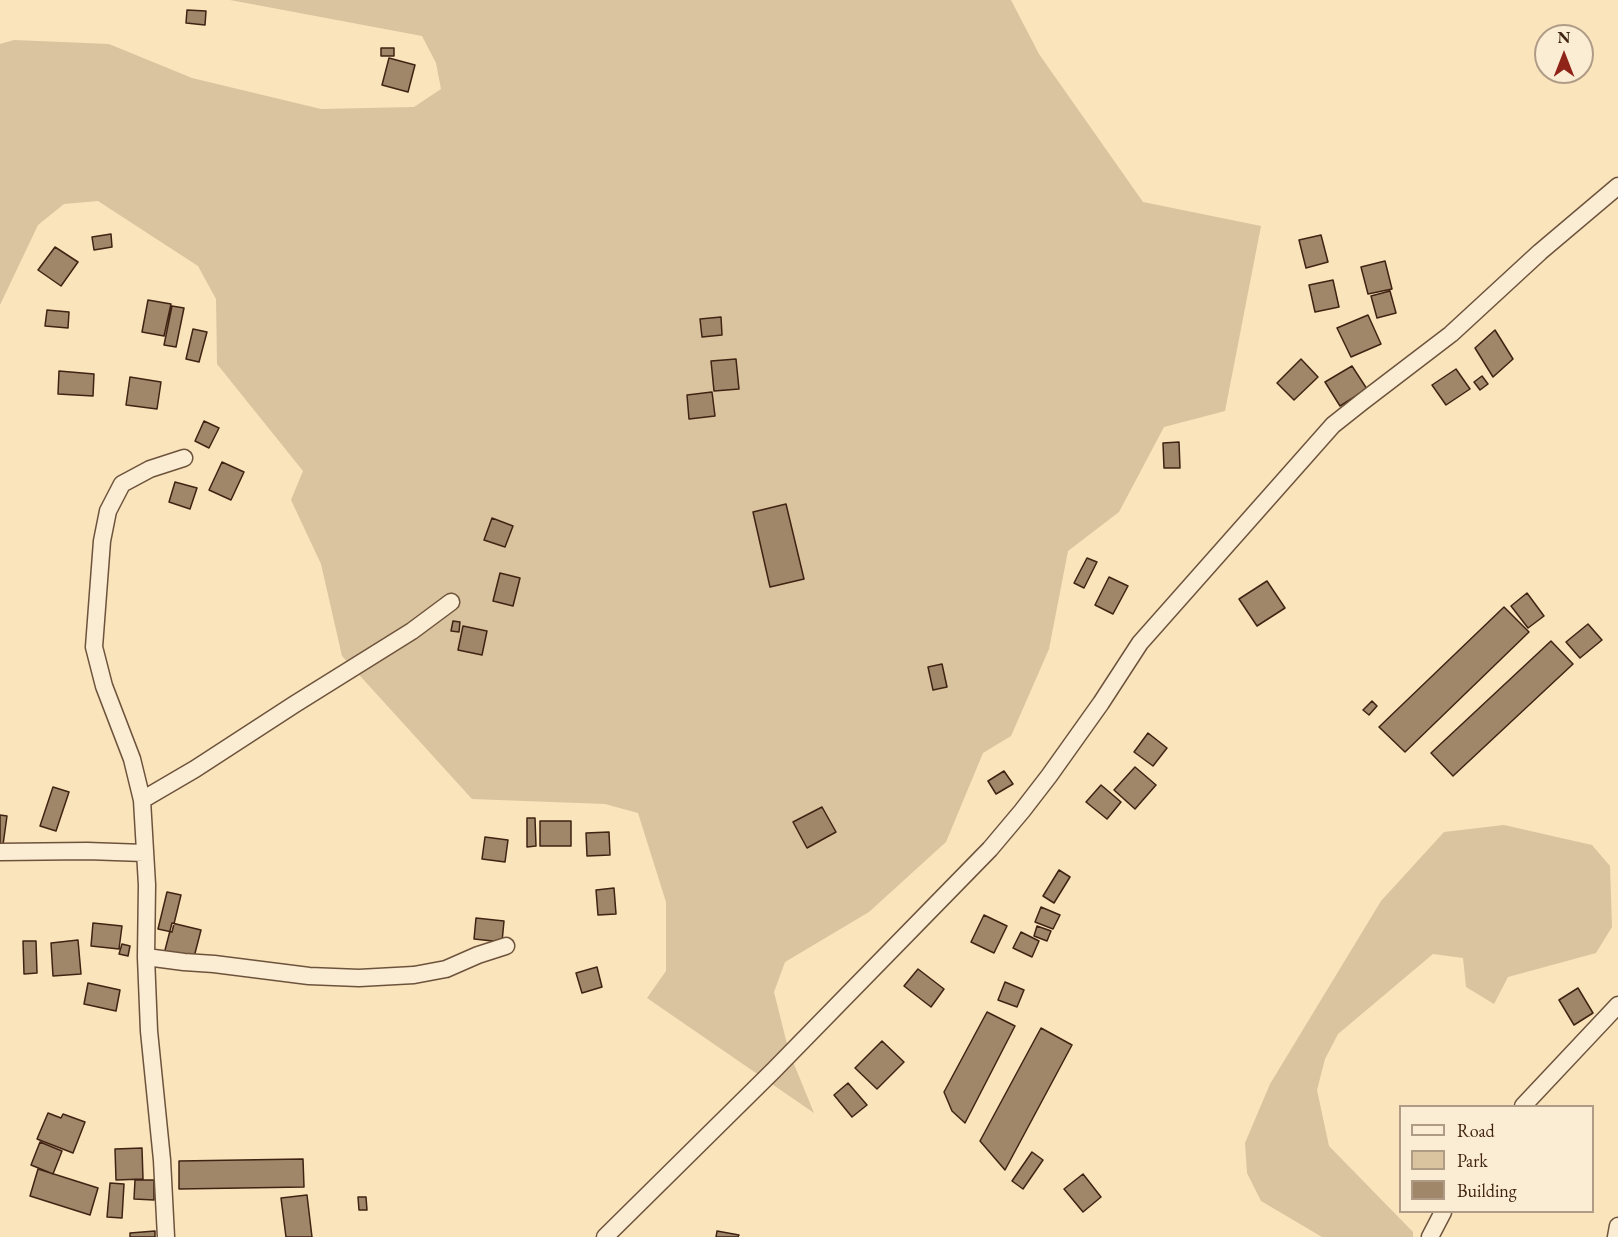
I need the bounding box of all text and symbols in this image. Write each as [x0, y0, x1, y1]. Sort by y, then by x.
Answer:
north arrow [1534, 24, 1594, 84]
text: N [1558, 27, 1570, 48]
legend [1399, 1105, 1594, 1213]
text: Road [1457, 1119, 1495, 1142]
text: Park [1457, 1149, 1488, 1172]
text: Building [1457, 1179, 1517, 1202]

